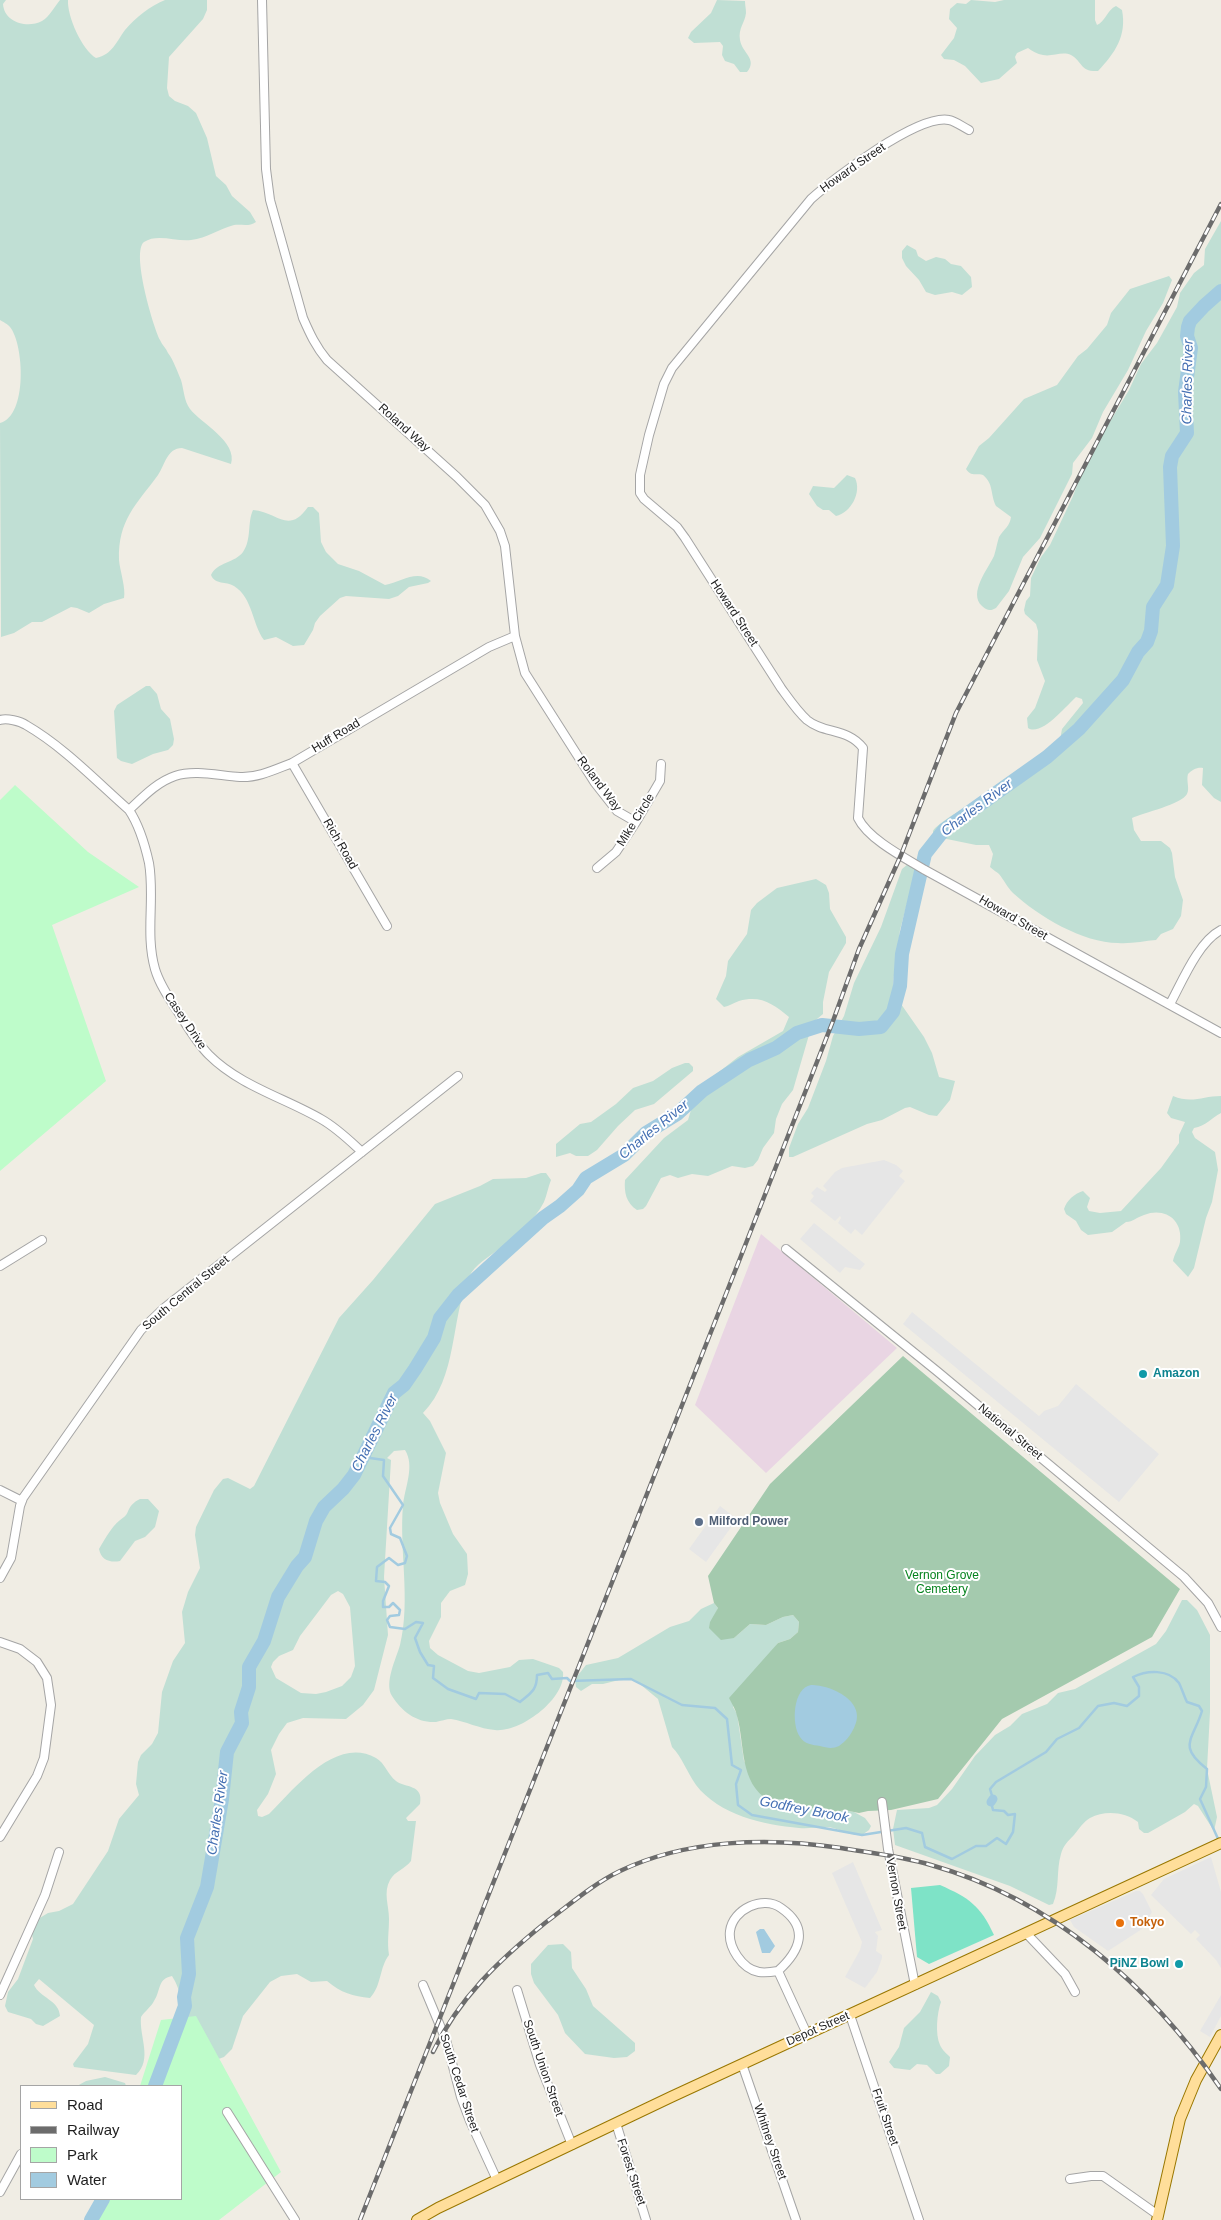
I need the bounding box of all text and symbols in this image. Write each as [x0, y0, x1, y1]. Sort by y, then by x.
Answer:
street label: Howard Street [817, 140, 889, 196]
water label: Charles River [1179, 339, 1197, 425]
street label: Roland Way [375, 401, 433, 455]
street label: Howard Street [707, 577, 761, 649]
street label: Huff Road [309, 716, 363, 756]
street label: Roland Way [574, 754, 624, 814]
water label: Charles River [938, 776, 1016, 840]
street label: Mike Circle [614, 791, 658, 849]
street label: Rich Road [320, 816, 360, 872]
street label: Howard Street [976, 893, 1050, 943]
street label: Casey Drive [161, 990, 209, 1052]
water label: Charles River [616, 1097, 692, 1163]
street label: South Central Street [140, 1253, 232, 1333]
place label: Amazon [1153, 1367, 1200, 1381]
marker: Amazon [1137, 1368, 1149, 1380]
water label: Charles River [348, 1391, 402, 1475]
street label: National Street [975, 1401, 1045, 1463]
place label: Milford Power [709, 1515, 788, 1529]
marker: Milford Power [693, 1516, 705, 1528]
park label: Vernon Grove Cemetery [905, 1569, 979, 1597]
water label: Charles River [204, 1770, 232, 1856]
water label: Godfrey Brook [758, 1793, 850, 1827]
street label: Vernon Street [883, 1857, 909, 1931]
place label: Tokyo [1130, 1916, 1164, 1930]
marker: Tokyo [1114, 1917, 1126, 1929]
place label: PiNZ Bowl [1110, 1957, 1169, 1971]
marker: PiNZ Bowl [1173, 1958, 1185, 1970]
street label: Depot Street [784, 2009, 852, 2049]
street label: South Union Street [520, 2018, 566, 2118]
street label: South Cedar Street [436, 2032, 482, 2134]
legend [20, 2085, 182, 2200]
street label: Fruit Street [869, 2087, 901, 2147]
text: Road [67, 2096, 103, 2113]
street label: Whitney Street [750, 2102, 790, 2182]
text: Railway [67, 2121, 120, 2138]
street label: Forest Street [613, 2137, 649, 2207]
text: Park [67, 2146, 98, 2163]
text: Water [67, 2171, 106, 2188]

